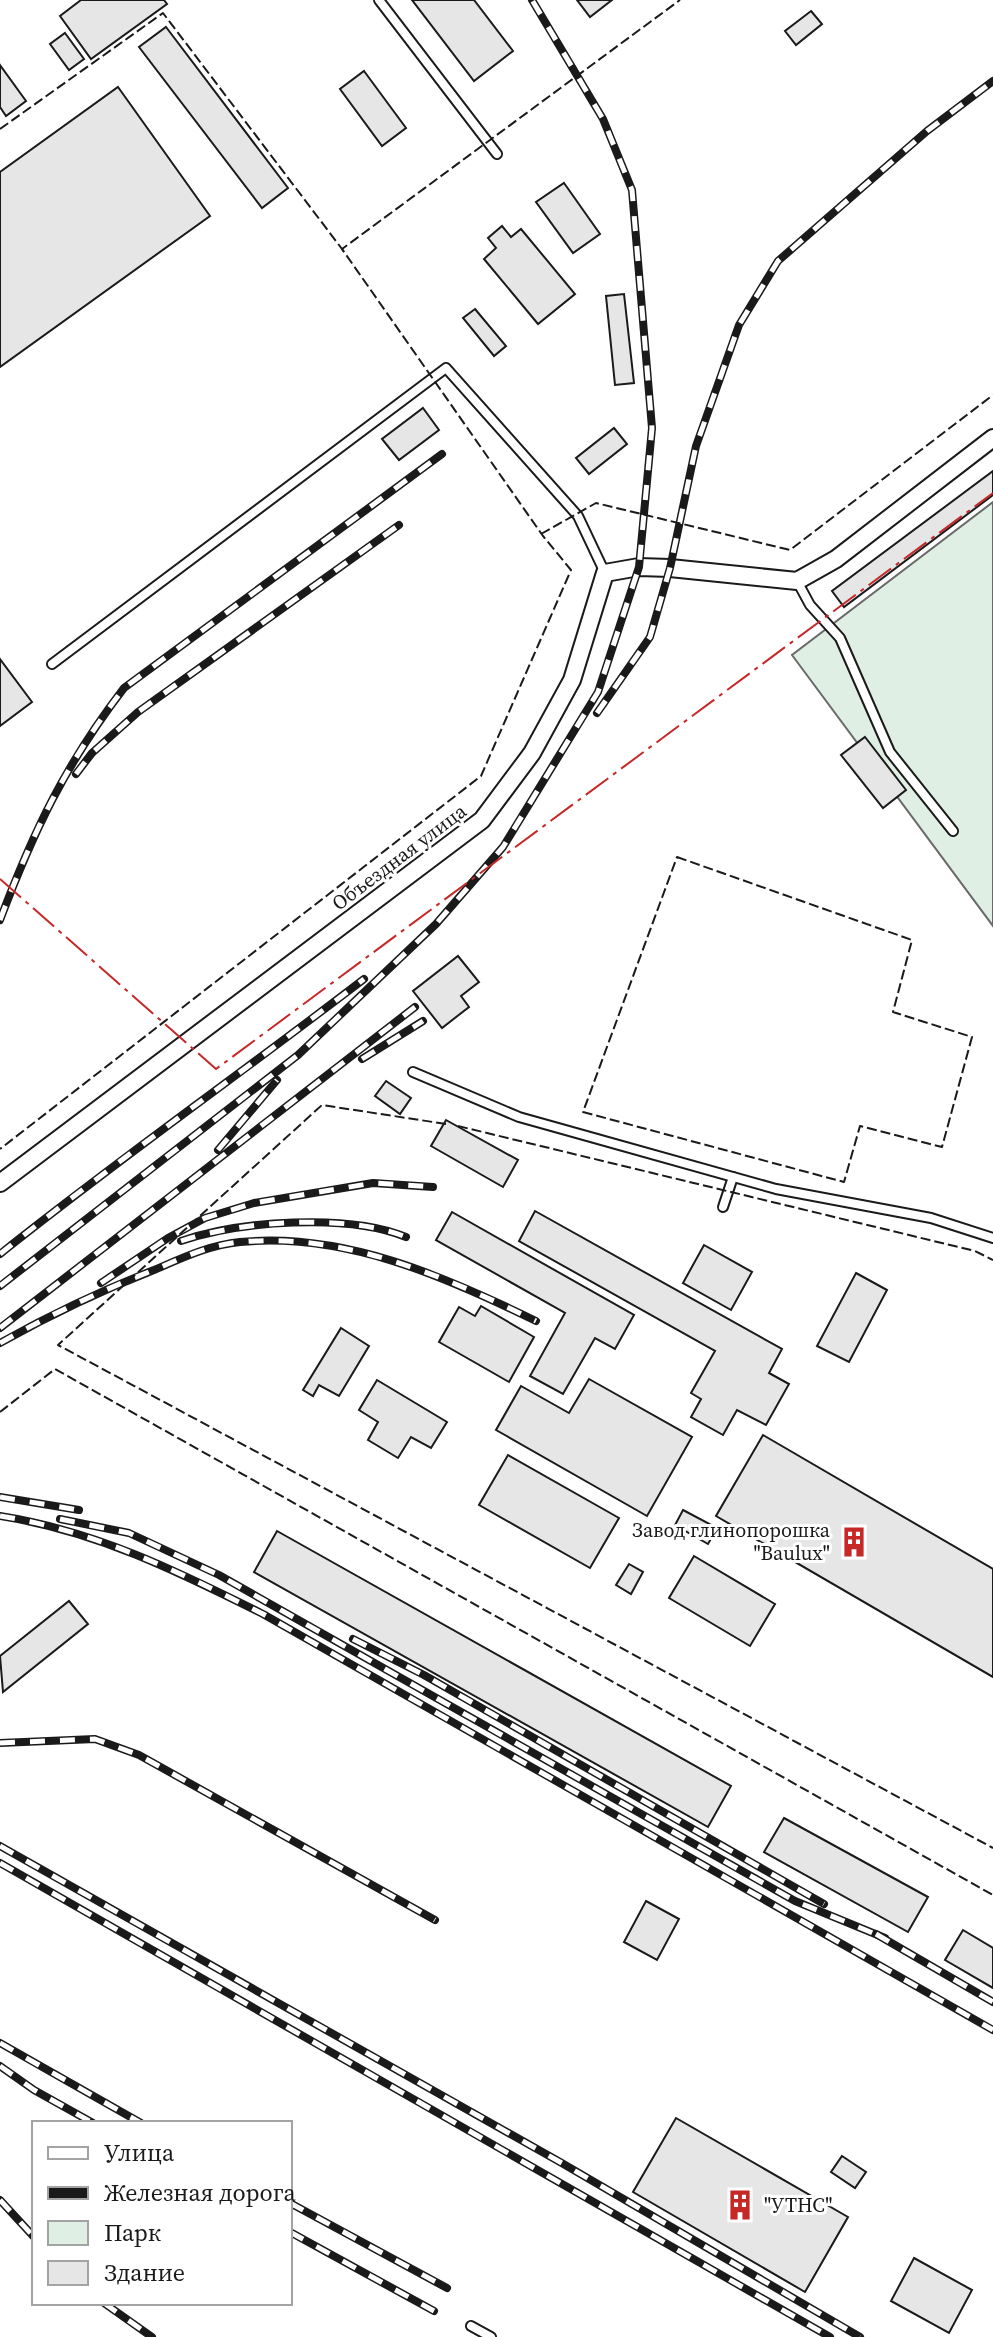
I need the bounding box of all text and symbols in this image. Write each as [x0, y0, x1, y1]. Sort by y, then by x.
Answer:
street label: Объездная улица [326, 797, 473, 917]
place label: Завод глинопорошка "Baulux" [632, 1516, 831, 1567]
building icon: Завод глинопорошка "Baulux" [837, 1525, 871, 1559]
legend [32, 2121, 292, 2305]
text: Улица [104, 2136, 175, 2169]
text: Железная дорога [104, 2176, 296, 2209]
building icon: "УТНС" [723, 2188, 757, 2222]
place label: "УТНС" [764, 2191, 832, 2219]
text: Парк [104, 2216, 161, 2249]
text: Здание [104, 2256, 185, 2289]

